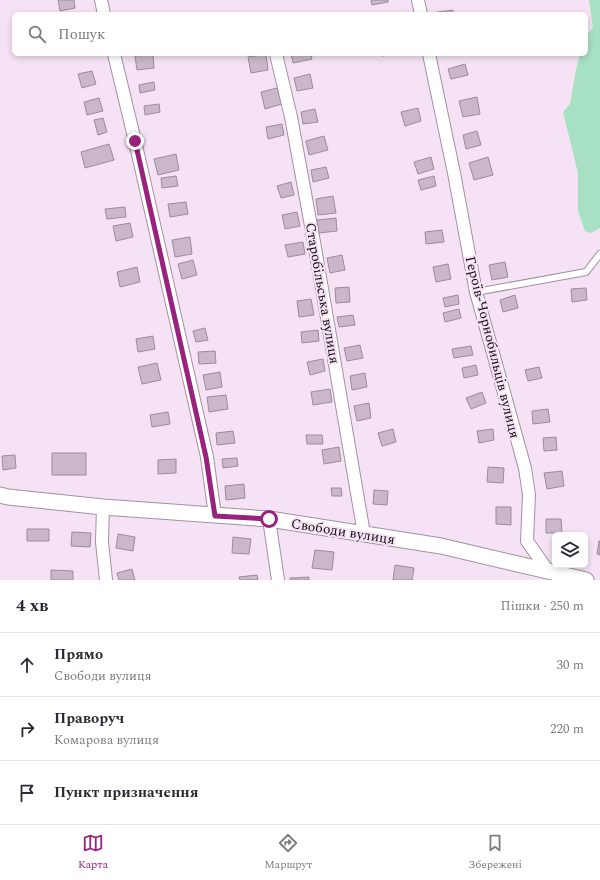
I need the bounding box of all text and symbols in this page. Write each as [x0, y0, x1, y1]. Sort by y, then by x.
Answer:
search box [12, 12, 588, 56]
icon: search [26, 23, 48, 45]
text: Пошук [58, 23, 105, 46]
route end [126, 132, 144, 150]
street label: Старобільська вулиця [300, 221, 345, 365]
street label: Героїв-Чорнобильців вулиця [460, 254, 525, 440]
route start [260, 510, 278, 528]
street label: Свободи вулиця [289, 513, 396, 550]
map controls [552, 532, 588, 568]
button: layers [552, 532, 588, 568]
text: 4 хв [16, 593, 48, 619]
text: Пішки · 250 m [501, 596, 584, 616]
text: Прямо [54, 643, 103, 666]
icon: ahead [16, 654, 38, 676]
text: 30 m [557, 655, 584, 675]
text: Свободи вулиця [54, 666, 151, 686]
text: Праворуч [54, 707, 124, 730]
icon: right [16, 718, 38, 740]
text: 220 m [550, 719, 584, 739]
text: Комарова вулиця [54, 730, 159, 750]
text: Пункт призначення [54, 781, 199, 804]
icon: arrive [16, 782, 38, 804]
tab: Карта [78, 832, 108, 873]
tab: Маршрут [264, 832, 312, 873]
tab: Збережені [468, 832, 522, 873]

